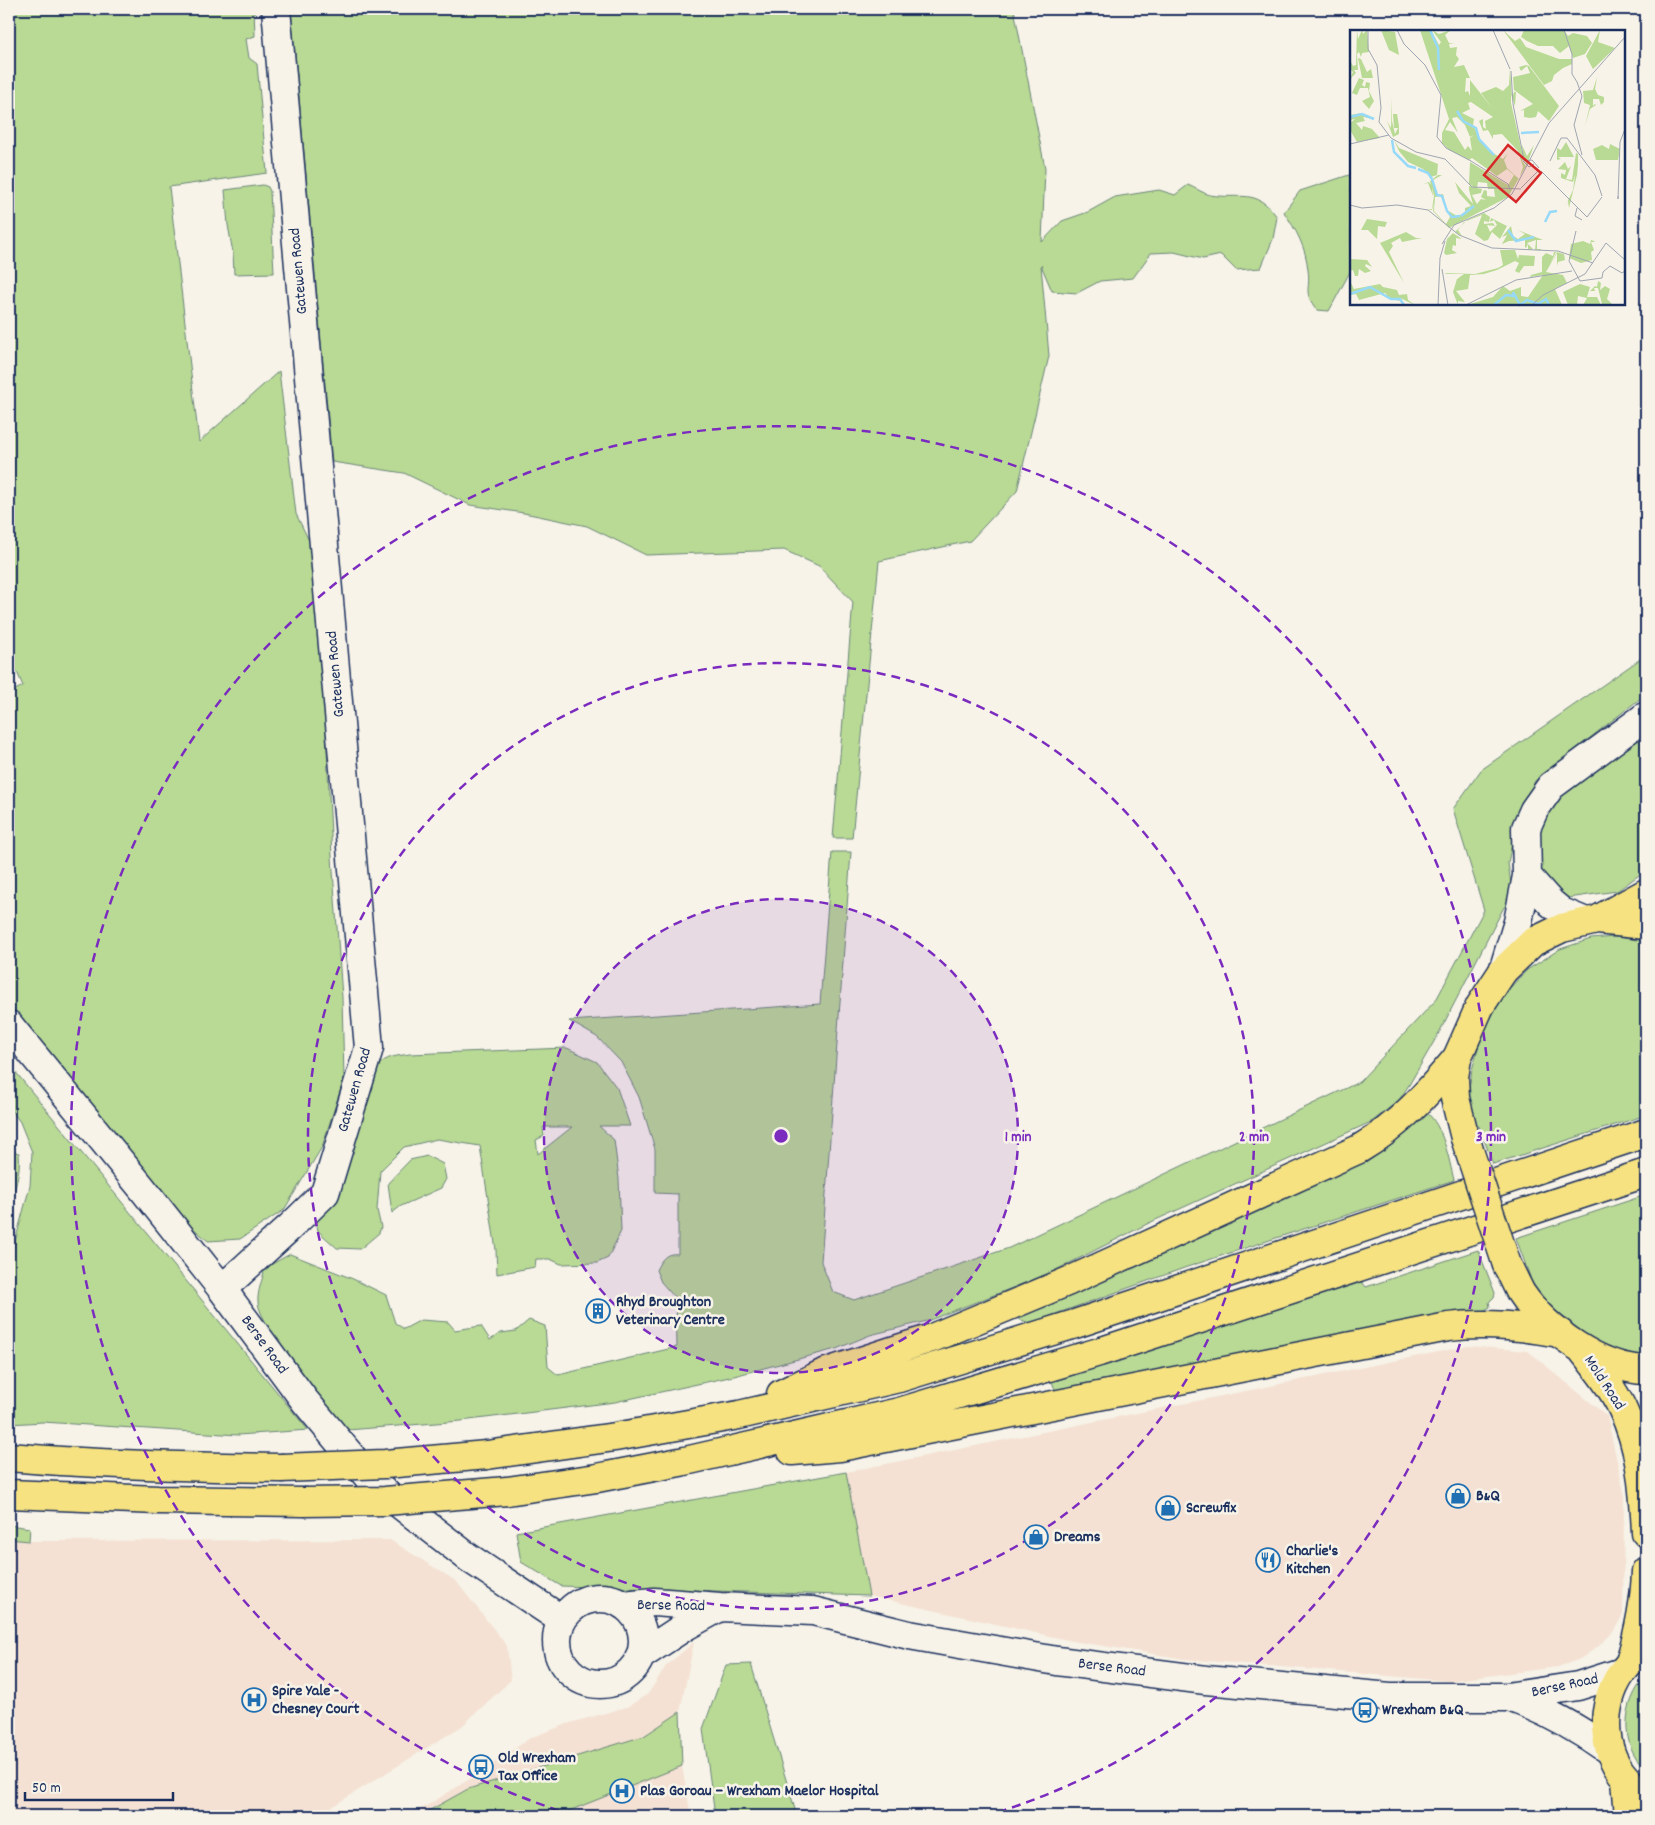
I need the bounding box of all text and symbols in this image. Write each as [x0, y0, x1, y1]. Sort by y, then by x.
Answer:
inset map [1350, 30, 1625, 305]
street label: Gatewen Road [284, 227, 314, 315]
street label: Gatewen Road [321, 630, 351, 718]
street label: Gatewen Road [332, 1045, 378, 1135]
centre of rings [772, 1127, 790, 1145]
text: 1 min [1005, 1127, 1031, 1149]
text: 2 min [1239, 1127, 1269, 1149]
text: 3 min [1476, 1127, 1506, 1149]
place label: Rhyd Broughton Veterinary Centre [616, 1291, 725, 1332]
building icon: Rhyd Broughton Veterinary Centre [585, 1298, 611, 1324]
street label: Berse Road [235, 1311, 293, 1379]
street label: Mold Road [1578, 1351, 1630, 1415]
shop icon: B&Q [1445, 1483, 1471, 1509]
place label: B&Q [1476, 1485, 1501, 1508]
shop icon: Screwfix [1155, 1495, 1181, 1521]
place label: Screwfix [1186, 1497, 1236, 1520]
shop icon: Dreams [1023, 1524, 1049, 1550]
place label: Dreams [1054, 1526, 1101, 1549]
place label: Charlie's Kitchen [1286, 1540, 1339, 1581]
restaurant icon: Charlie's Kitchen [1255, 1547, 1281, 1573]
street label: Berse Road [637, 1594, 705, 1618]
street label: Berse Road [1077, 1652, 1147, 1684]
street label: Berse Road [1529, 1668, 1601, 1704]
place label: Spire Yale - Chesney Court [272, 1680, 359, 1721]
hospital icon: Spire Yale - Chesney Court [241, 1687, 267, 1713]
bus stop icon: Wrexham B&Q [1352, 1697, 1378, 1723]
place label: Wrexham B&Q [1382, 1699, 1464, 1722]
place label: Old Wrexham Tax Office [498, 1747, 576, 1788]
bus stop icon: Old Wrexham Tax Office [468, 1754, 494, 1780]
scale bar [25, 1770, 172, 1802]
text: 50 m [32, 1778, 61, 1800]
hospital icon: Plas Goroau – Wrexham Maelor Hospital [609, 1778, 635, 1804]
place label: Plas Goroau – Wrexham Maelor Hospital [640, 1780, 879, 1803]

